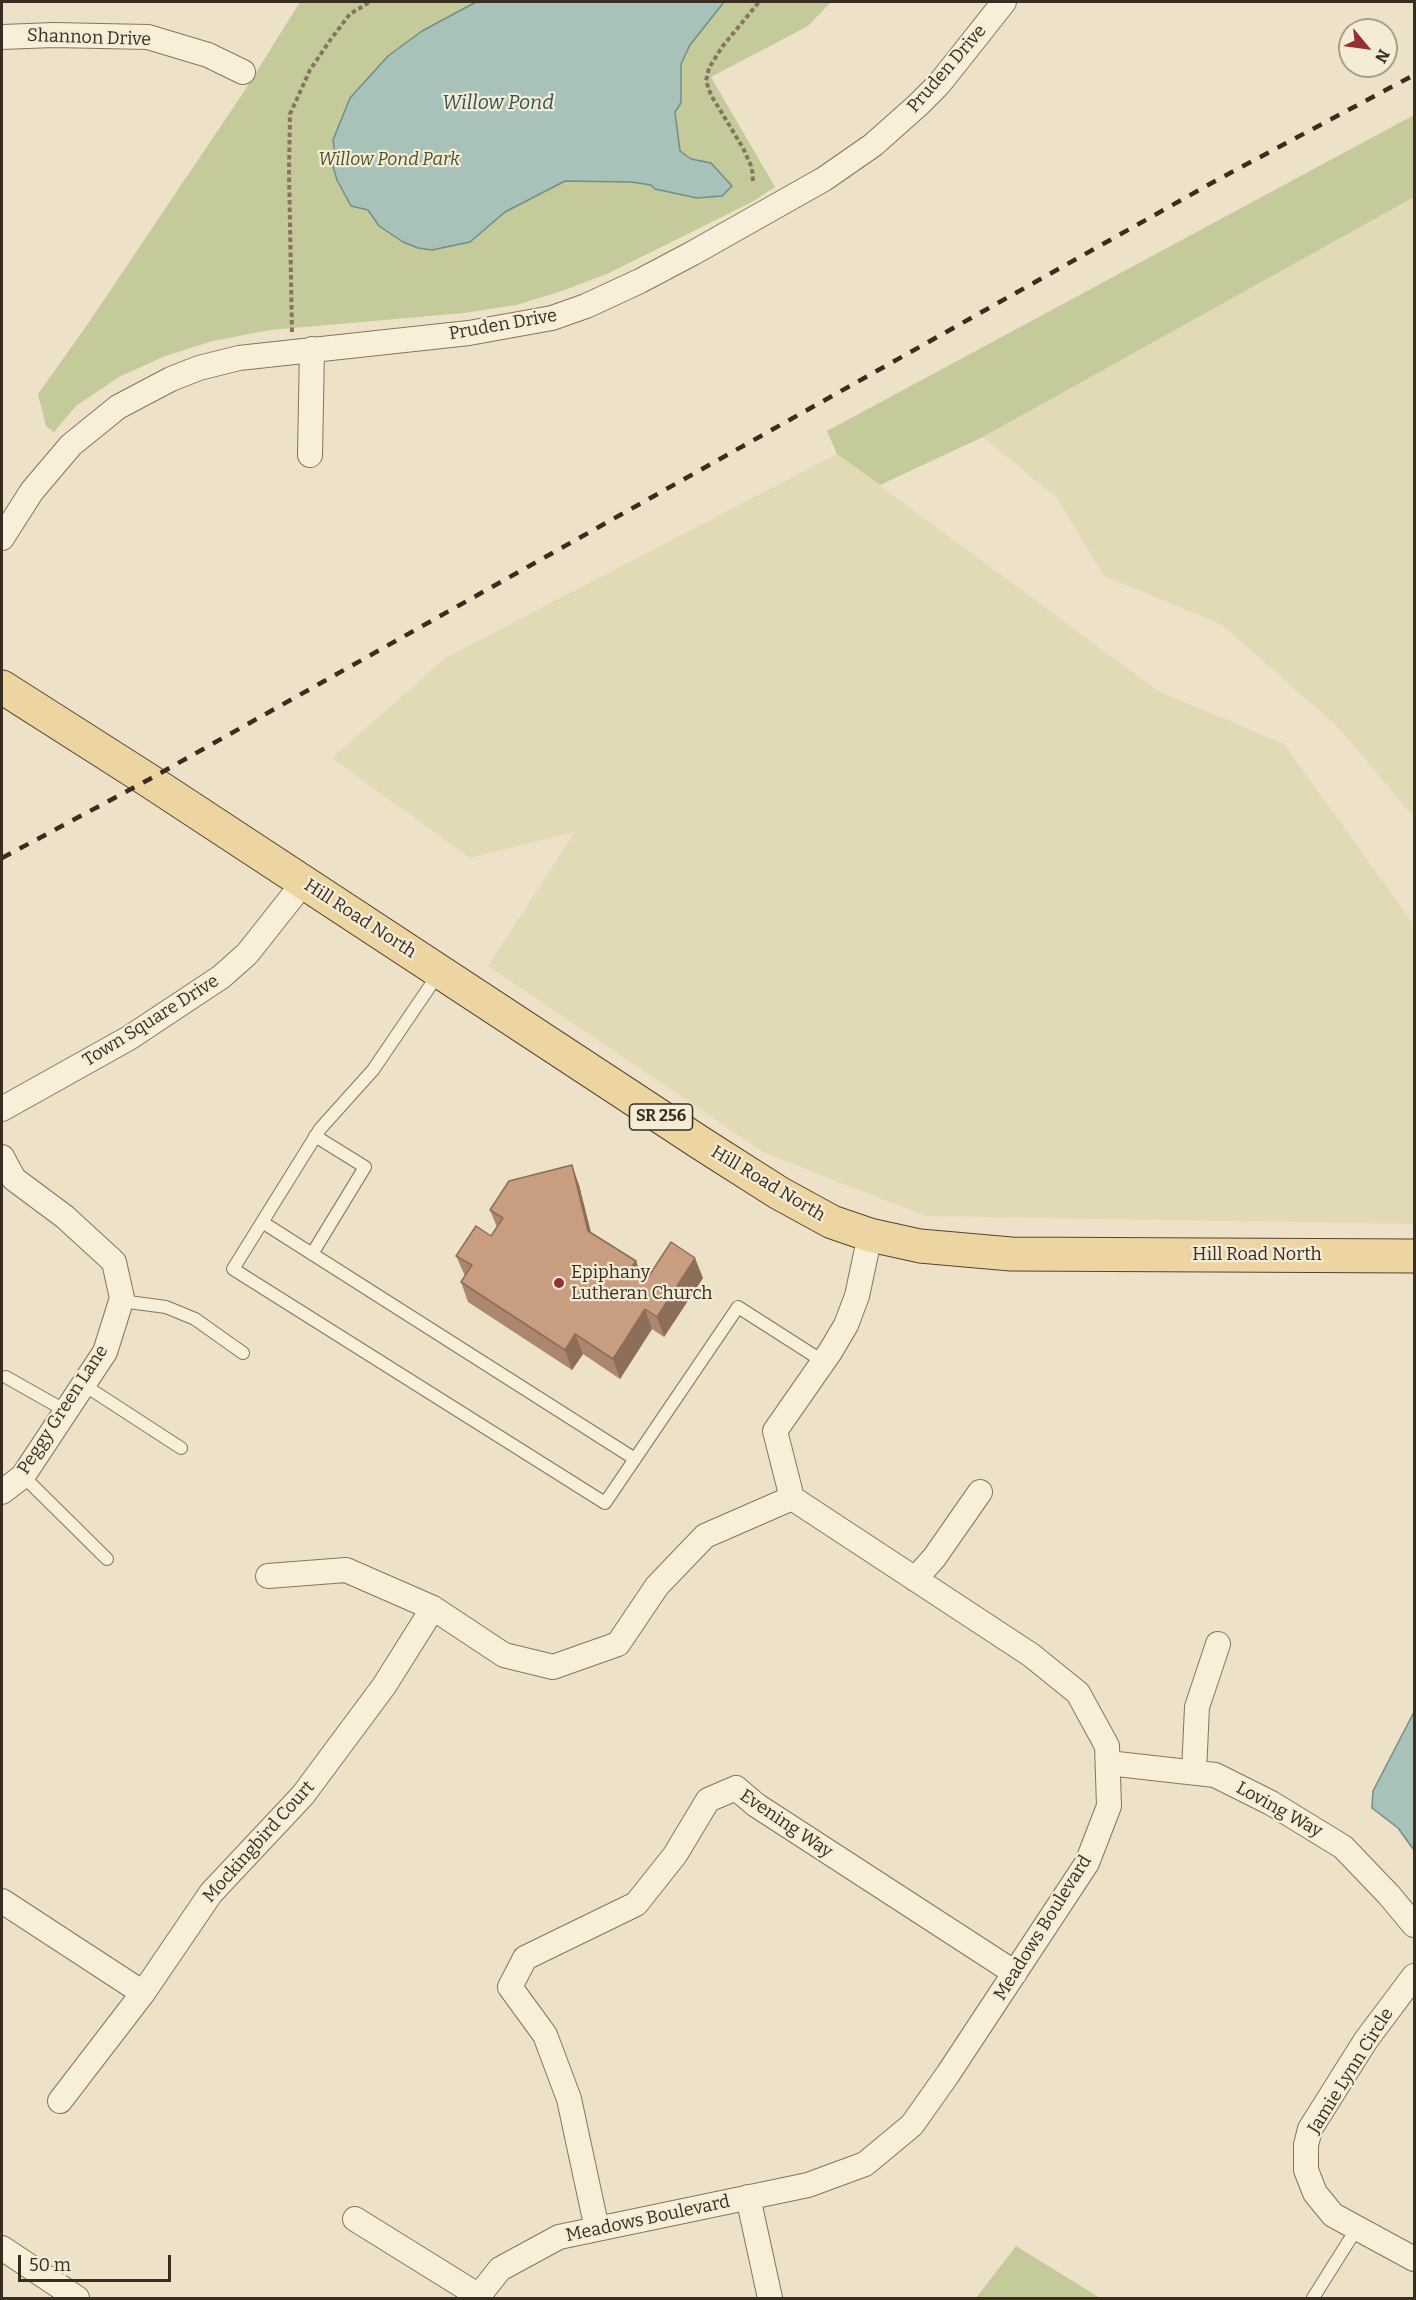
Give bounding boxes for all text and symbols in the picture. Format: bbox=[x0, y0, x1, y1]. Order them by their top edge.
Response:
north arrow bbox=[1338, 18, 1398, 78]
street label: Pruden Drive bbox=[903, 21, 991, 117]
street label: Shannon Drive bbox=[26, 25, 152, 51]
text: N bbox=[1371, 46, 1394, 66]
water label: Willow Pond bbox=[442, 91, 554, 115]
park label: Willow Pond Park bbox=[318, 149, 460, 171]
street label: Pruden Drive bbox=[447, 305, 559, 345]
street label: Hill Road North bbox=[300, 875, 420, 963]
street label: Town Square Drive bbox=[79, 970, 223, 1072]
road number: SR 256 bbox=[630, 1104, 692, 1130]
street label: Hill Road North bbox=[707, 1141, 829, 1227]
street label: Hill Road North bbox=[1192, 1244, 1322, 1266]
place label: Epiphany Lutheran Church bbox=[571, 1262, 712, 1304]
marker: Epiphany Lutheran Church bbox=[552, 1276, 566, 1290]
street label: Peggy Green Lane bbox=[13, 1341, 113, 1479]
street label: Mockingbird Court bbox=[199, 1777, 319, 1907]
street label: Loving Way bbox=[1232, 1777, 1326, 1843]
street label: Evening Way bbox=[736, 1785, 836, 1863]
street label: Meadows Boulevard bbox=[990, 1851, 1096, 2005]
street label: Jamie Lynn Circle bbox=[1304, 2004, 1398, 2138]
street label: Meadows Boulevard bbox=[564, 2191, 732, 2247]
scale bar bbox=[21, 2243, 174, 2281]
text: 50 m bbox=[29, 2254, 71, 2276]

